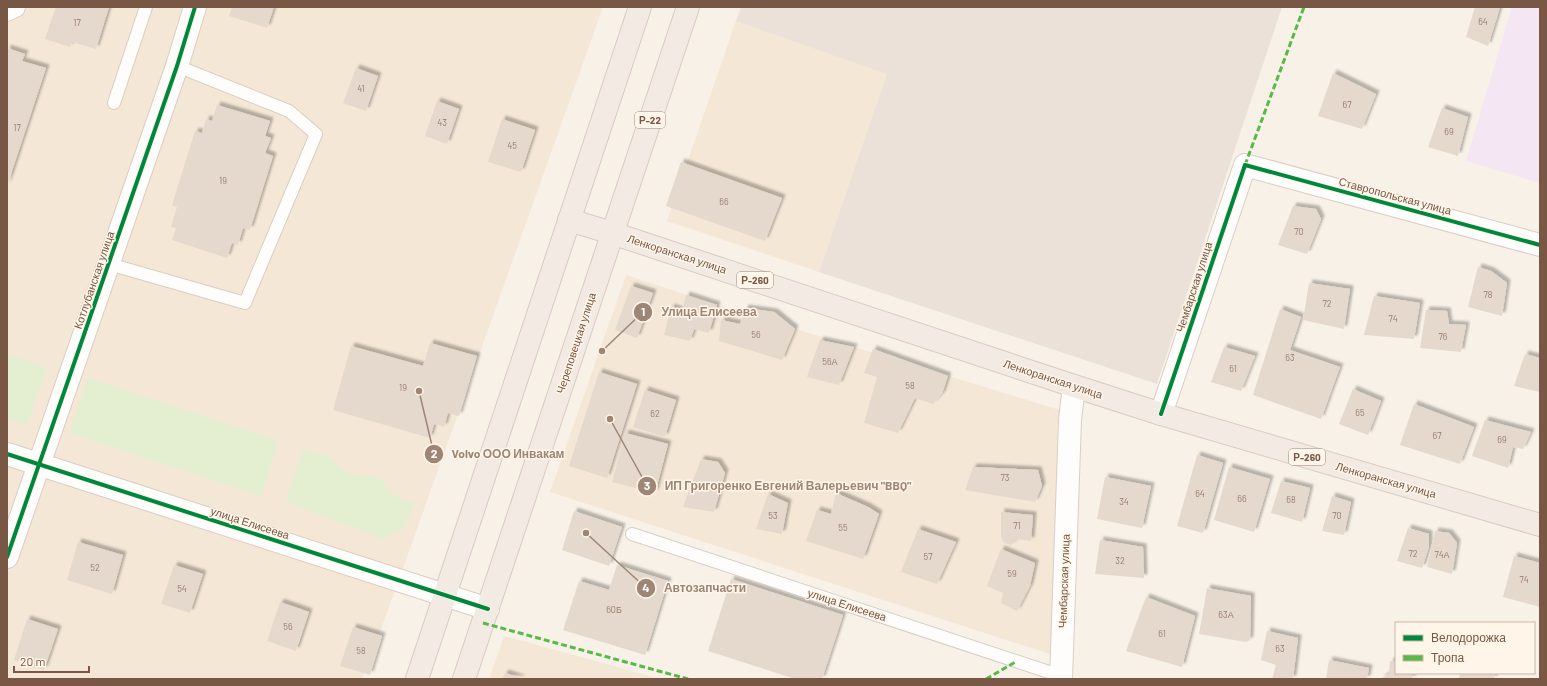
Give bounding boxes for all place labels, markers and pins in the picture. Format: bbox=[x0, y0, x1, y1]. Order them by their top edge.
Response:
callout: Улица Елисеева bbox=[633, 300, 764, 324]
callout: Volvo ООО Инвакам bbox=[424, 442, 572, 466]
callout: ИП Григоренко Евгений Валерьевич "BBQ" bbox=[637, 474, 920, 498]
callout: Автозапчасти bbox=[636, 576, 754, 600]

